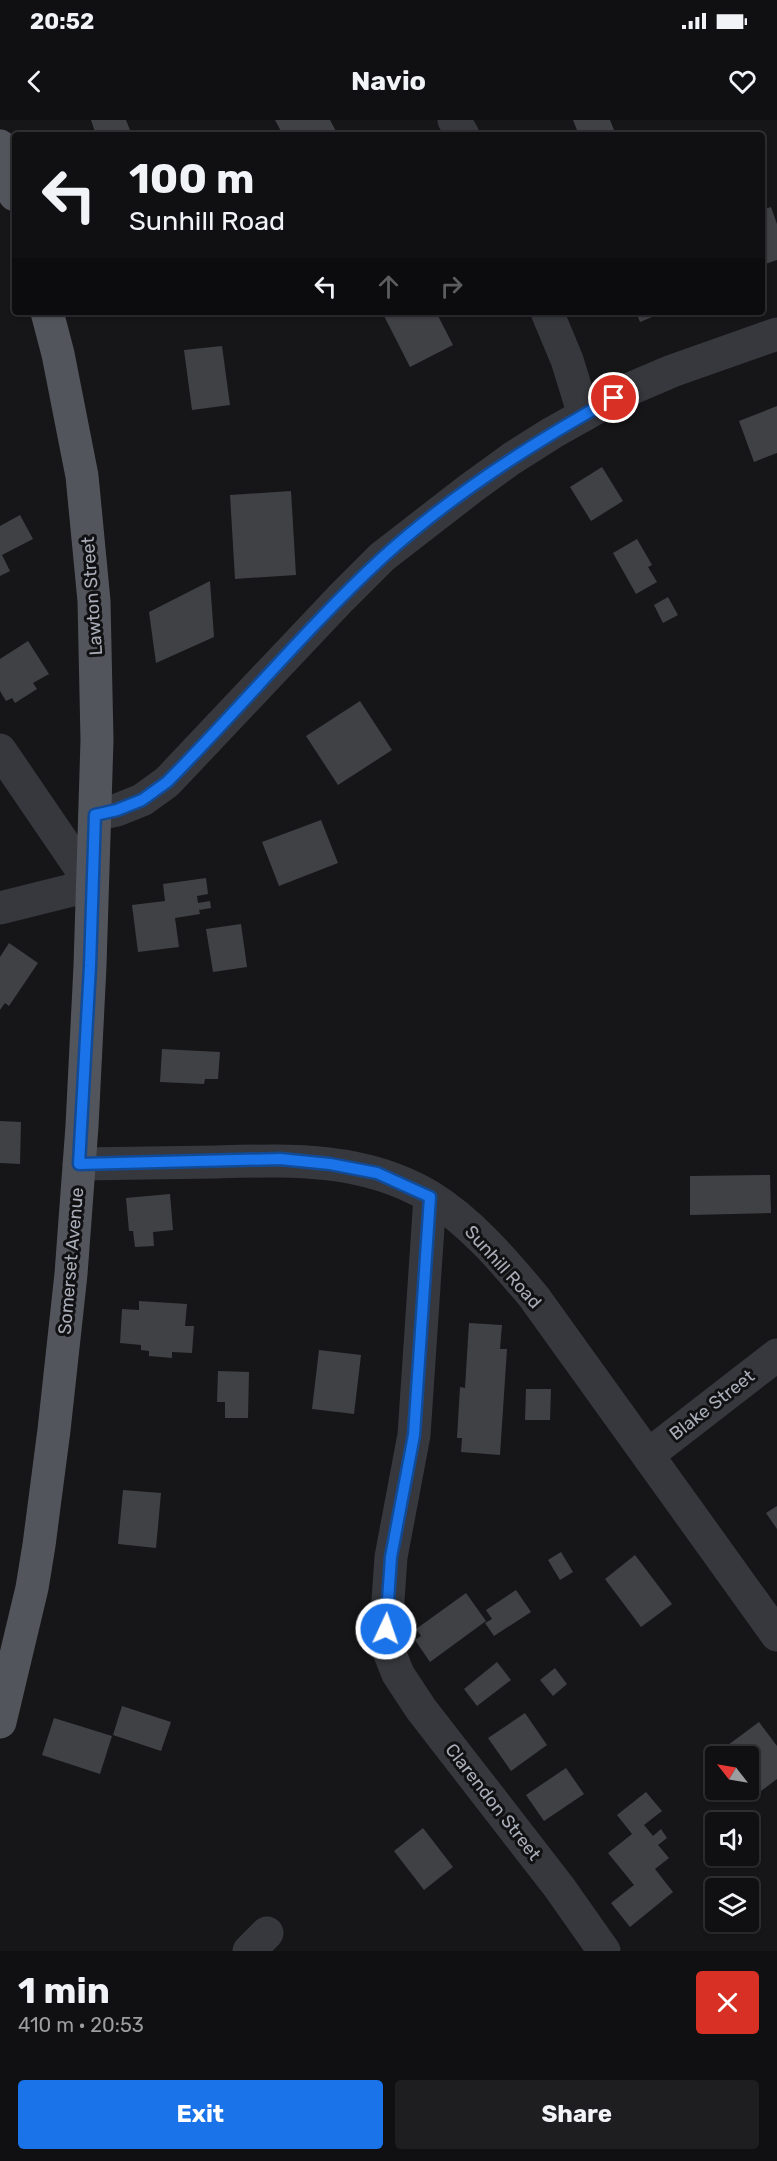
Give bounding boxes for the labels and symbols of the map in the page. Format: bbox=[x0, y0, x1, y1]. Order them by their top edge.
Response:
pin bbox=[588, 372, 639, 423]
street label: Lawton Street bbox=[77, 536, 107, 656]
street label: Somerset Avenue bbox=[54, 1186, 88, 1336]
street label: Sunhill Road bbox=[460, 1221, 546, 1313]
street label: Blake Street bbox=[665, 1365, 759, 1445]
position arrow bbox=[354, 1597, 418, 1661]
street label: Clarendon Street bbox=[441, 1739, 545, 1865]
north arrow bbox=[705, 1746, 759, 1800]

